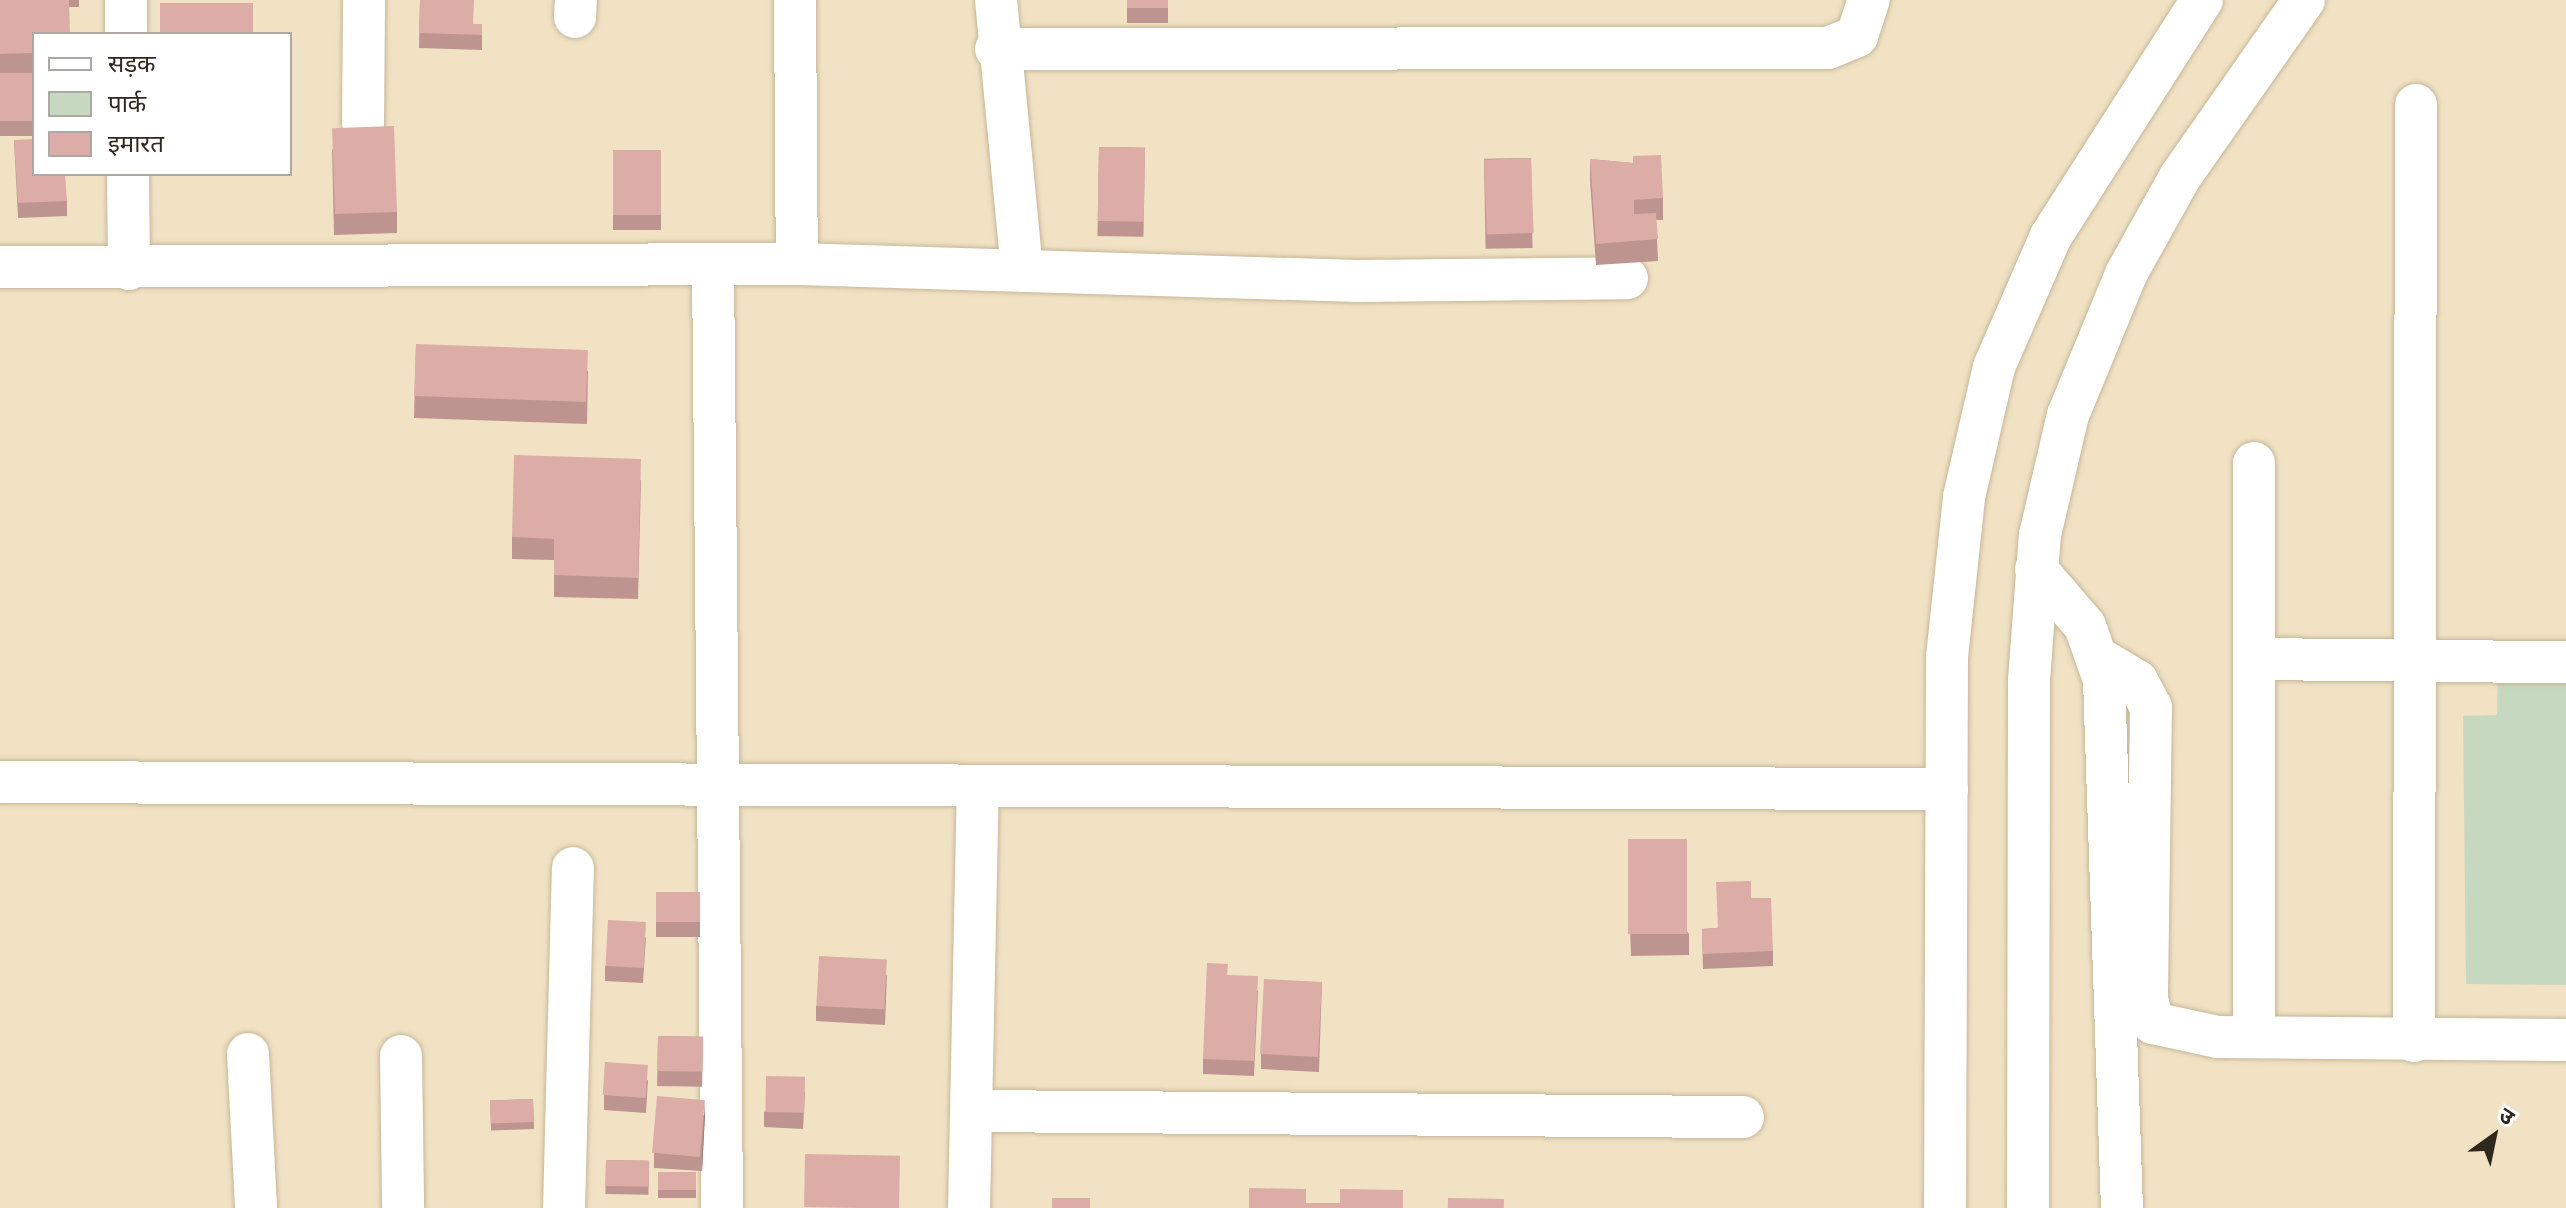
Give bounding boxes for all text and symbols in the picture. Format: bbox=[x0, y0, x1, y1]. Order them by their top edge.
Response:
legend bbox=[32, 32, 292, 176]
text: सड़क bbox=[108, 47, 156, 79]
text: पार्क bbox=[108, 87, 146, 119]
text: इमारत bbox=[108, 127, 164, 159]
north arrow bbox=[2454, 1096, 2534, 1176]
text: उ bbox=[2494, 1100, 2521, 1131]

